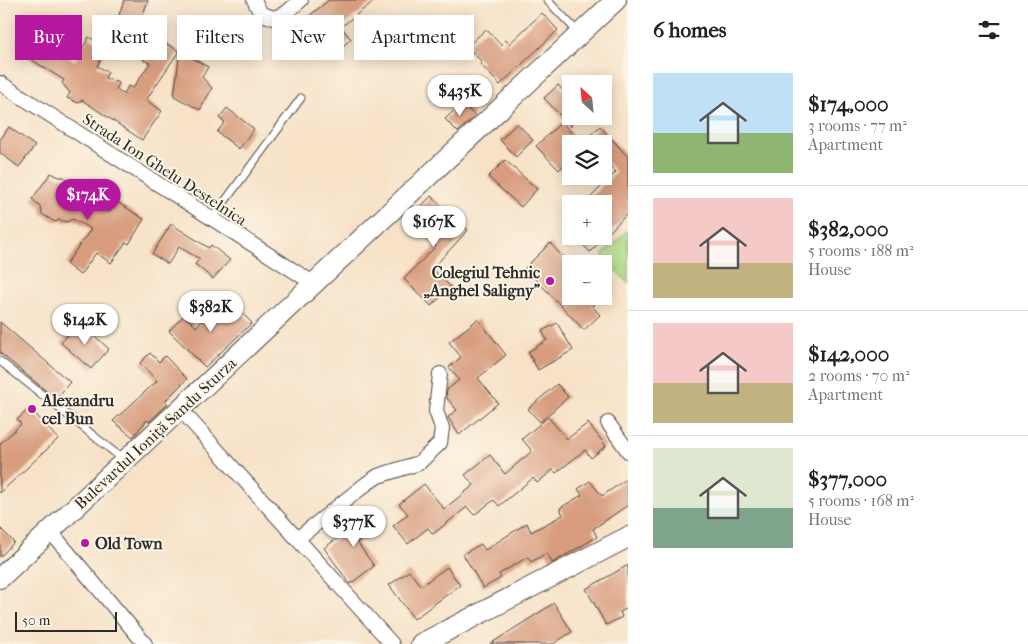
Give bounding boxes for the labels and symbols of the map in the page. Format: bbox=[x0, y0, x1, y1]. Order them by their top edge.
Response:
pin: $435K bbox=[425, 74, 495, 117]
north arrow bbox=[562, 75, 612, 125]
street label: Strada Ion Ghelu Destelnica bbox=[79, 109, 251, 230]
pin: $174K bbox=[53, 178, 123, 221]
pin: $167K bbox=[399, 206, 469, 248]
place label: Colegiul Tehnic „Anghel Saligny” bbox=[423, 263, 541, 301]
marker: Colegiul Tehnic „Anghel Saligny” bbox=[544, 275, 556, 287]
pin: $382K bbox=[176, 290, 246, 333]
pin: $142K bbox=[50, 304, 120, 346]
street label: Bulevardul Ioniță Sandu Sturza bbox=[71, 353, 241, 514]
place label: Alexandru cel Bun bbox=[41, 391, 115, 428]
marker: Alexandru cel Bun bbox=[26, 403, 38, 415]
pin: $377K bbox=[319, 506, 389, 548]
place label: Old Town bbox=[95, 534, 163, 553]
marker: Old Town bbox=[79, 537, 91, 549]
scale bar bbox=[15, 609, 118, 632]

